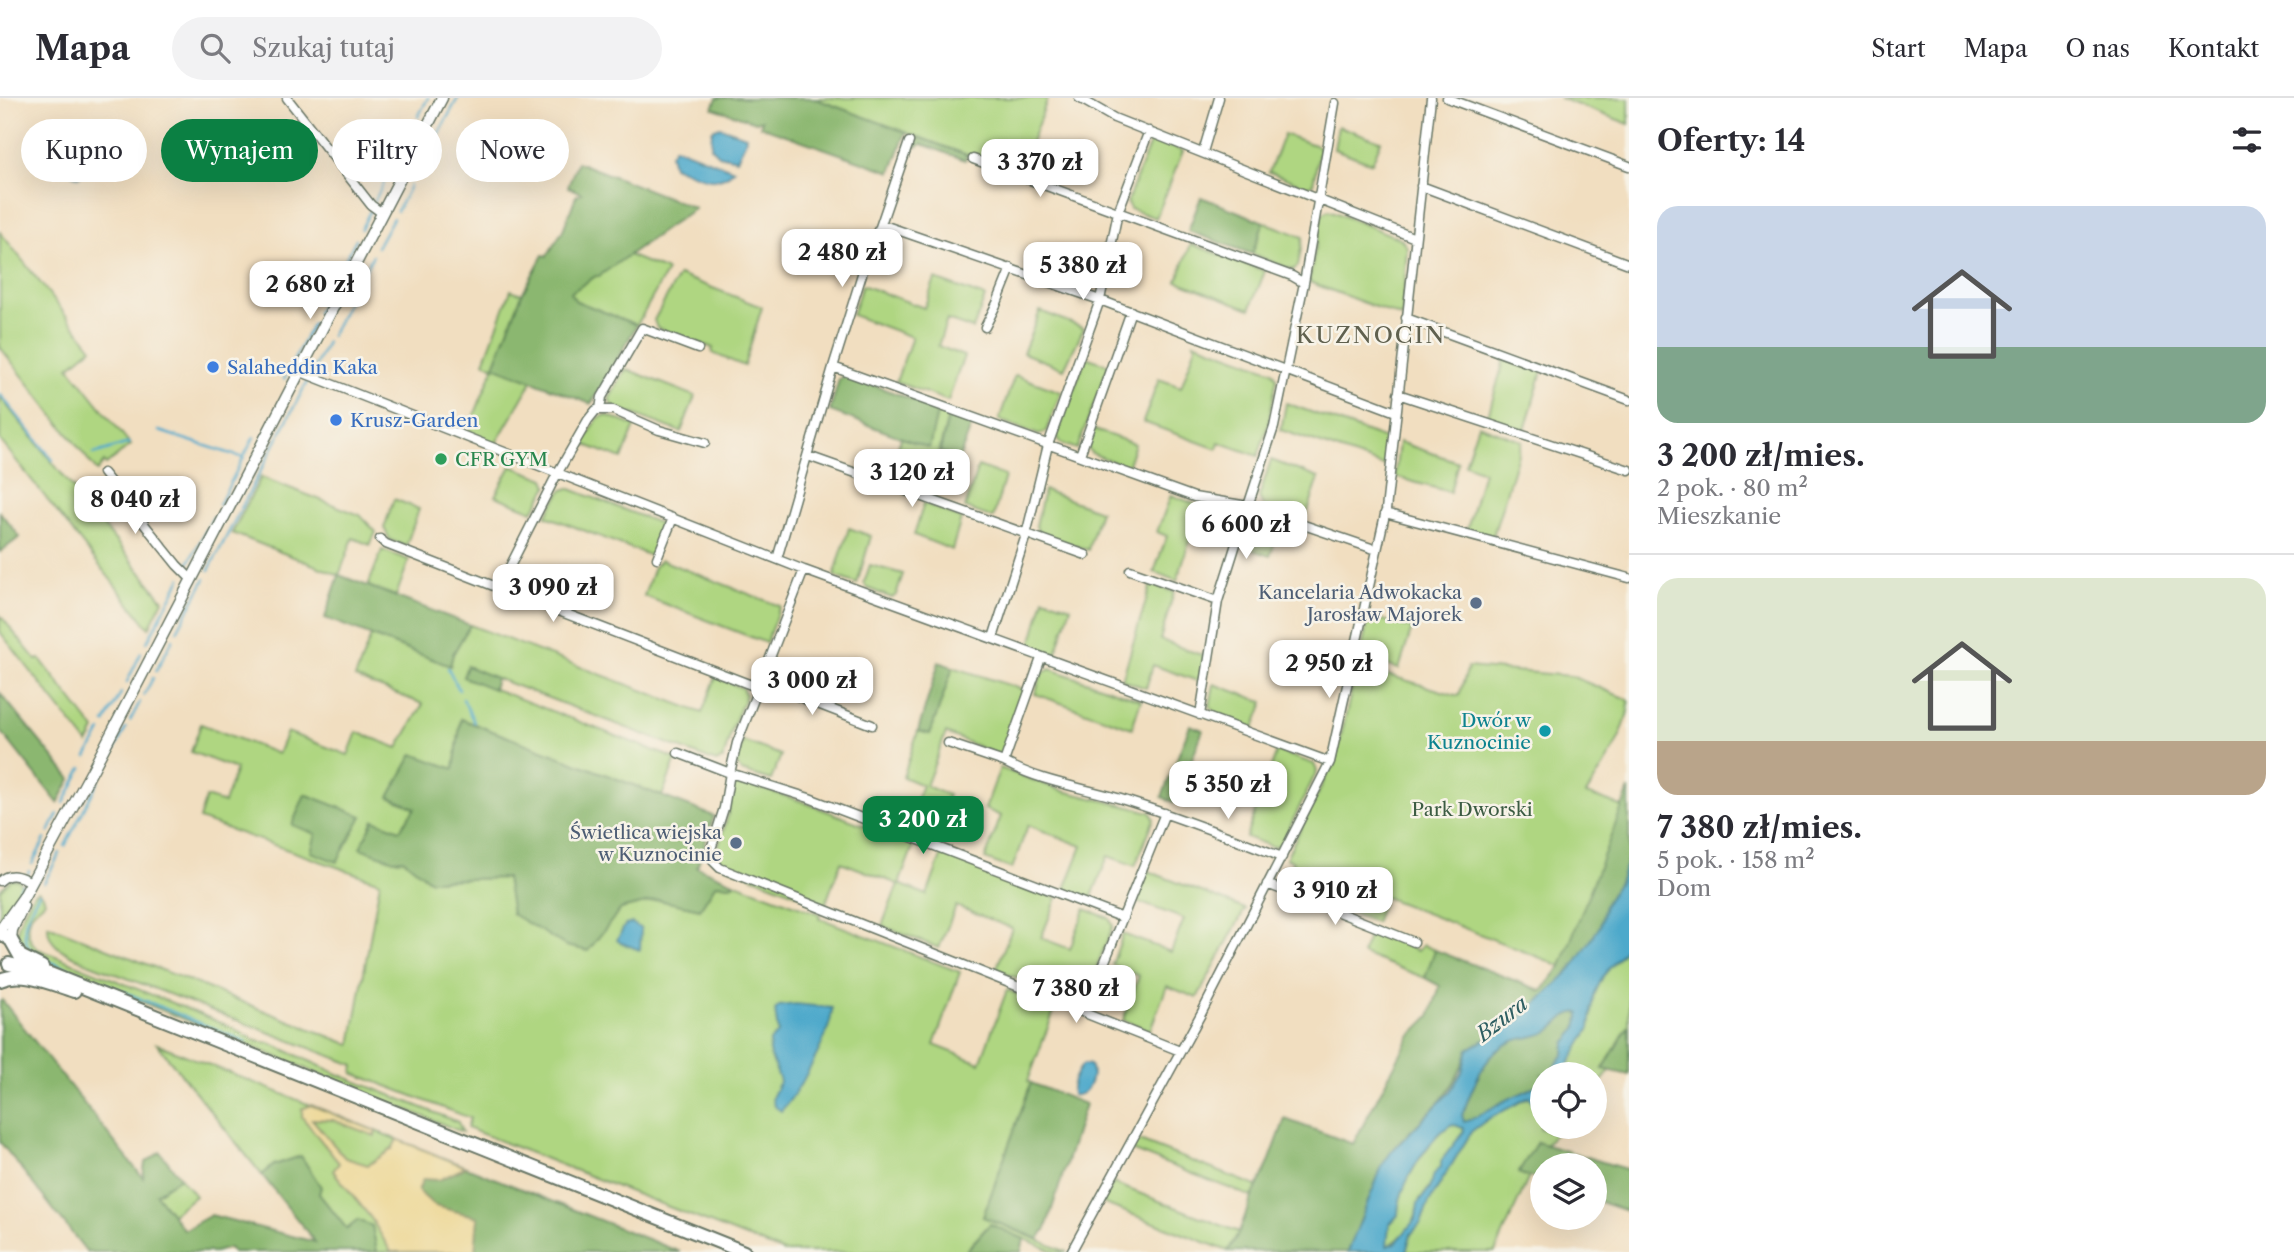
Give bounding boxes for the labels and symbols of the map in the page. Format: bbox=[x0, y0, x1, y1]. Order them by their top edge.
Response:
pin: 3 370 zł bbox=[968, 140, 1112, 199]
pin: 2 480 zł bbox=[770, 230, 914, 289]
pin: 5 380 zł bbox=[1011, 242, 1155, 302]
pin: 2 680 zł bbox=[238, 262, 382, 321]
district label: KUZNOCIN bbox=[1296, 321, 1446, 349]
place label: Salaheddin Kaka bbox=[227, 356, 378, 379]
marker: Salaheddin Kaka bbox=[205, 359, 221, 375]
place label: Krusz-Garden bbox=[350, 409, 479, 432]
marker: Krusz-Garden bbox=[328, 412, 344, 428]
place label: CFR GYM bbox=[455, 448, 548, 471]
pin: 3 120 zł bbox=[840, 450, 984, 509]
marker: CFR GYM bbox=[433, 451, 449, 467]
pin: 8 040 zł bbox=[63, 476, 207, 536]
pin: 6 600 zł bbox=[1174, 502, 1318, 561]
pin: 3 090 zł bbox=[481, 564, 625, 624]
place label: Kancelaria Adwokacka Jarosław Majorek bbox=[1258, 581, 1463, 626]
marker: Kancelaria Adwokacka Jarosław Majorek bbox=[1468, 595, 1484, 611]
pin: 2 950 zł bbox=[1257, 640, 1401, 700]
pin: 3 000 zł bbox=[740, 658, 884, 717]
place label: Dwór w Kuznocinie bbox=[1427, 709, 1531, 754]
marker: Dwór w Kuznocinie bbox=[1537, 723, 1553, 739]
pin: 5 350 zł bbox=[1156, 762, 1300, 821]
pin: 3 200 zł bbox=[851, 796, 995, 856]
park label: Park Dworski bbox=[1411, 798, 1533, 821]
place label: Świetlica wiejska w Kuznocinie bbox=[570, 821, 722, 866]
marker: Świetlica wiejska w Kuznocinie bbox=[728, 835, 744, 851]
pin: 3 910 zł bbox=[1263, 868, 1407, 927]
pin: 7 380 zł bbox=[1004, 965, 1148, 1025]
water label: Bzura bbox=[1469, 991, 1533, 1048]

